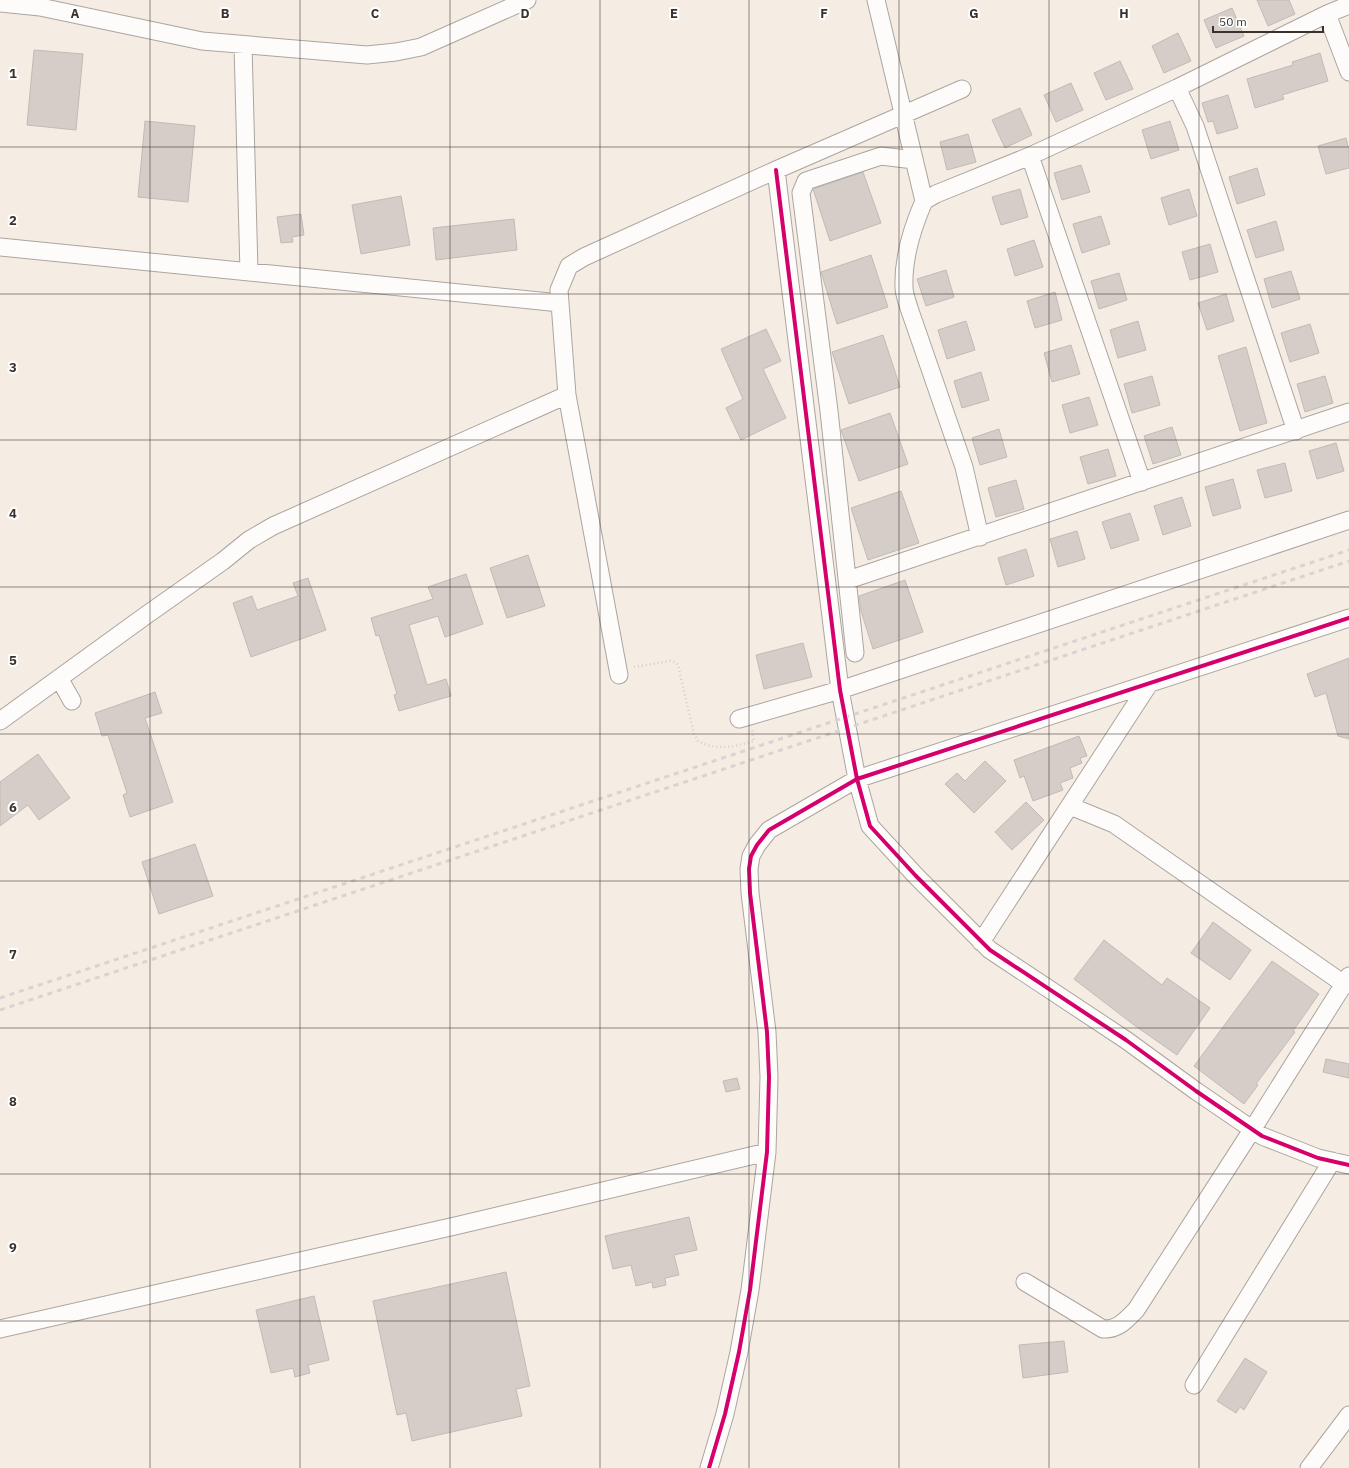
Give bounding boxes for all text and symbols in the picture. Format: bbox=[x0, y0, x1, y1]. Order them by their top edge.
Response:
text: A bbox=[71, 5, 80, 22]
text: B bbox=[221, 5, 230, 22]
text: C bbox=[371, 5, 380, 22]
text: D bbox=[520, 5, 530, 22]
text: E bbox=[670, 5, 678, 22]
text: F bbox=[820, 5, 828, 22]
text: G bbox=[969, 5, 979, 22]
text: H bbox=[1119, 5, 1129, 22]
scale bar bbox=[1213, 8, 1323, 34]
text: 50 m bbox=[1219, 14, 1247, 29]
text: 1 bbox=[9, 65, 17, 82]
text: 2 bbox=[9, 212, 17, 229]
text: 3 bbox=[9, 359, 17, 376]
text: 4 bbox=[9, 505, 17, 522]
text: 5 bbox=[9, 652, 17, 669]
text: 6 bbox=[9, 799, 17, 816]
text: 7 bbox=[9, 946, 17, 963]
text: 8 bbox=[9, 1093, 17, 1110]
text: 9 bbox=[9, 1239, 17, 1256]

